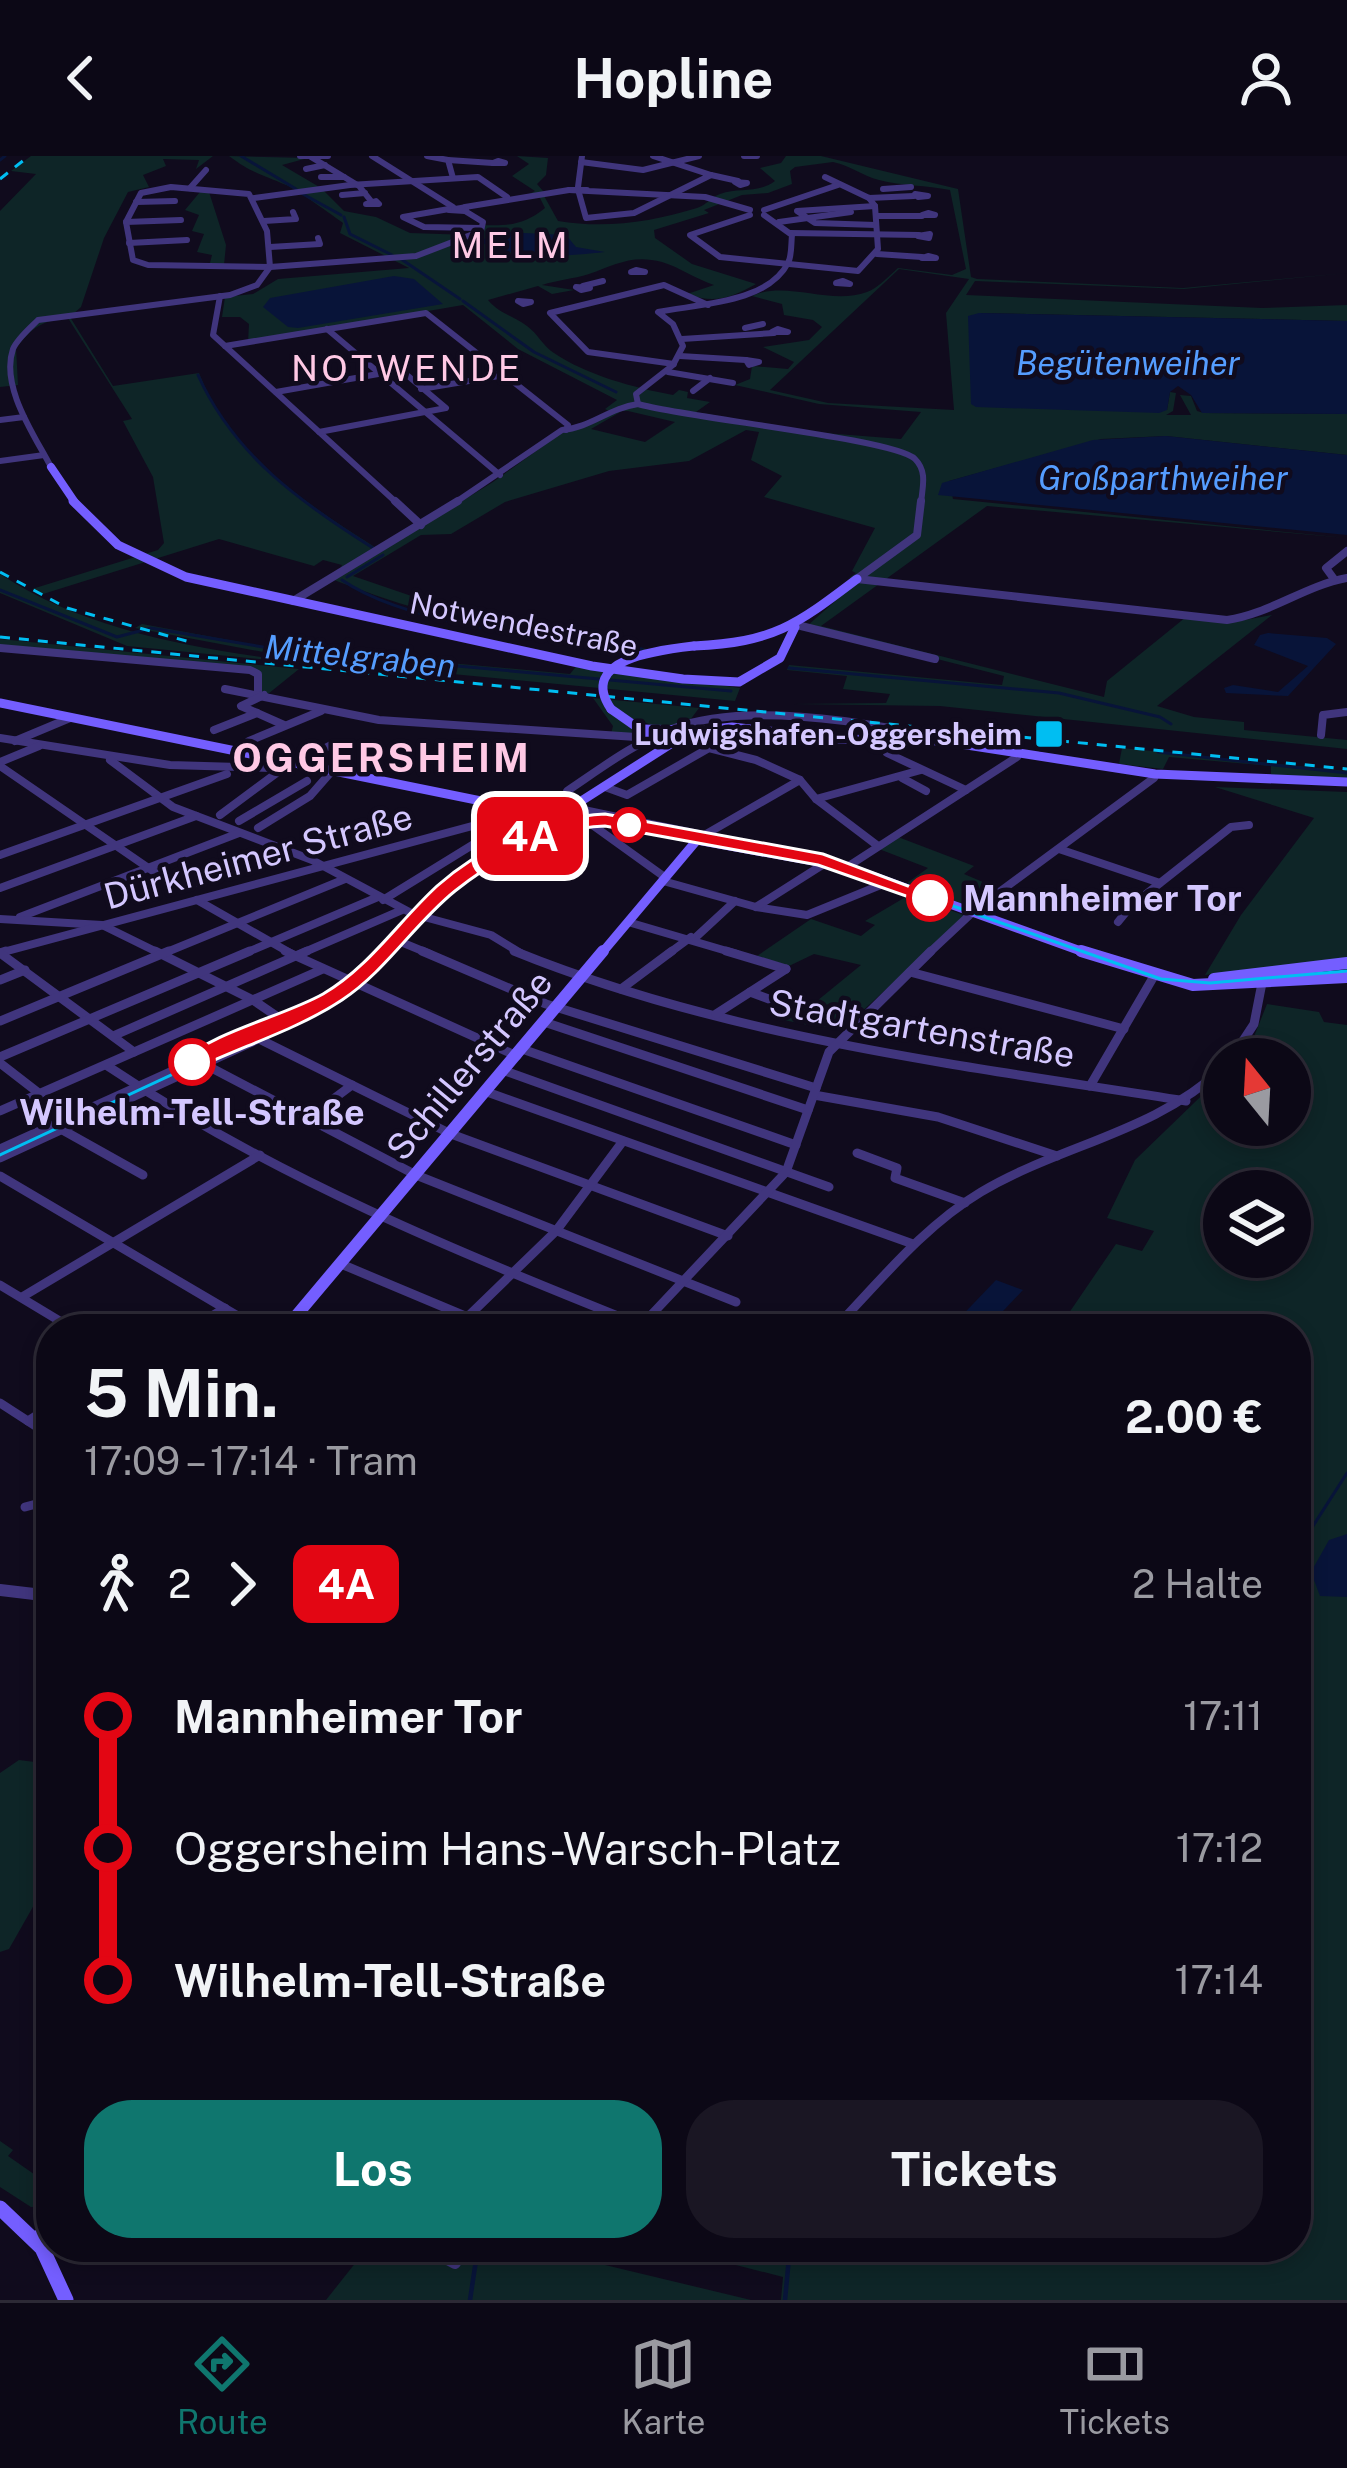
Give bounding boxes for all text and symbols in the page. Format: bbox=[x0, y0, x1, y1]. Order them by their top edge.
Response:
icon: back bbox=[48, 45, 114, 111]
icon: person bbox=[1233, 45, 1299, 111]
text: Hopline bbox=[574, 47, 773, 110]
district label: MELM bbox=[451, 224, 571, 266]
water label: Begütenweiher bbox=[1016, 344, 1241, 382]
district label: NOTWENDE bbox=[291, 347, 523, 389]
water label: Großparthweiher bbox=[1038, 459, 1289, 497]
street label: Notwendestraße bbox=[407, 584, 641, 664]
water label: Mittelgraben bbox=[263, 627, 457, 685]
place label: Ludwigshafen-Oggersheim bbox=[634, 716, 1022, 752]
marker: Ludwigshafen-Oggersheim bbox=[1033, 718, 1065, 750]
district label: OGGERSHEIM bbox=[232, 735, 532, 781]
street label: Dürkheimer Straße bbox=[99, 795, 417, 917]
line badge: 4A bbox=[476, 797, 584, 875]
unlabelled marker bbox=[613, 809, 645, 841]
text: 4A bbox=[501, 811, 559, 860]
marker: Mannheimer Tor bbox=[908, 876, 952, 920]
place label: Mannheimer Tor bbox=[963, 877, 1242, 919]
street label: Schillerstraße bbox=[377, 962, 561, 1168]
street label: Stadtgartenstraße bbox=[766, 980, 1078, 1076]
north arrow bbox=[1203, 1038, 1311, 1146]
map controls bbox=[1203, 1038, 1311, 1278]
marker: Wilhelm-Tell-Straße bbox=[170, 1040, 214, 1084]
place label: Wilhelm-Tell-Straße bbox=[19, 1091, 365, 1133]
button: layers bbox=[1203, 1170, 1311, 1278]
text: 5 Min. bbox=[84, 1354, 279, 1432]
text: 2.00 € bbox=[1125, 1390, 1263, 1443]
text: 17:09 – 17:14 · Tram bbox=[84, 1438, 418, 1484]
icon: walk bbox=[84, 1551, 150, 1617]
icon: forward bbox=[209, 1551, 275, 1617]
text: 4A bbox=[317, 1559, 375, 1608]
text: 2 bbox=[168, 1561, 191, 1607]
text: 2 Halte bbox=[1132, 1561, 1263, 1607]
text: Mannheimer Tor bbox=[174, 1690, 523, 1743]
text: 17:11 bbox=[1183, 1693, 1263, 1739]
text: Oggersheim Hans-Warsch-Platz bbox=[174, 1822, 841, 1875]
text: 17:12 bbox=[1176, 1825, 1263, 1871]
text: Wilhelm-Tell-Straße bbox=[174, 1954, 606, 2007]
text: 17:14 bbox=[1175, 1957, 1263, 2003]
button: Los bbox=[84, 2100, 662, 2238]
button: Tickets bbox=[686, 2100, 1263, 2238]
tab: Route bbox=[177, 2331, 268, 2441]
tab: Karte bbox=[621, 2331, 705, 2441]
tab: Tickets bbox=[1059, 2331, 1170, 2441]

